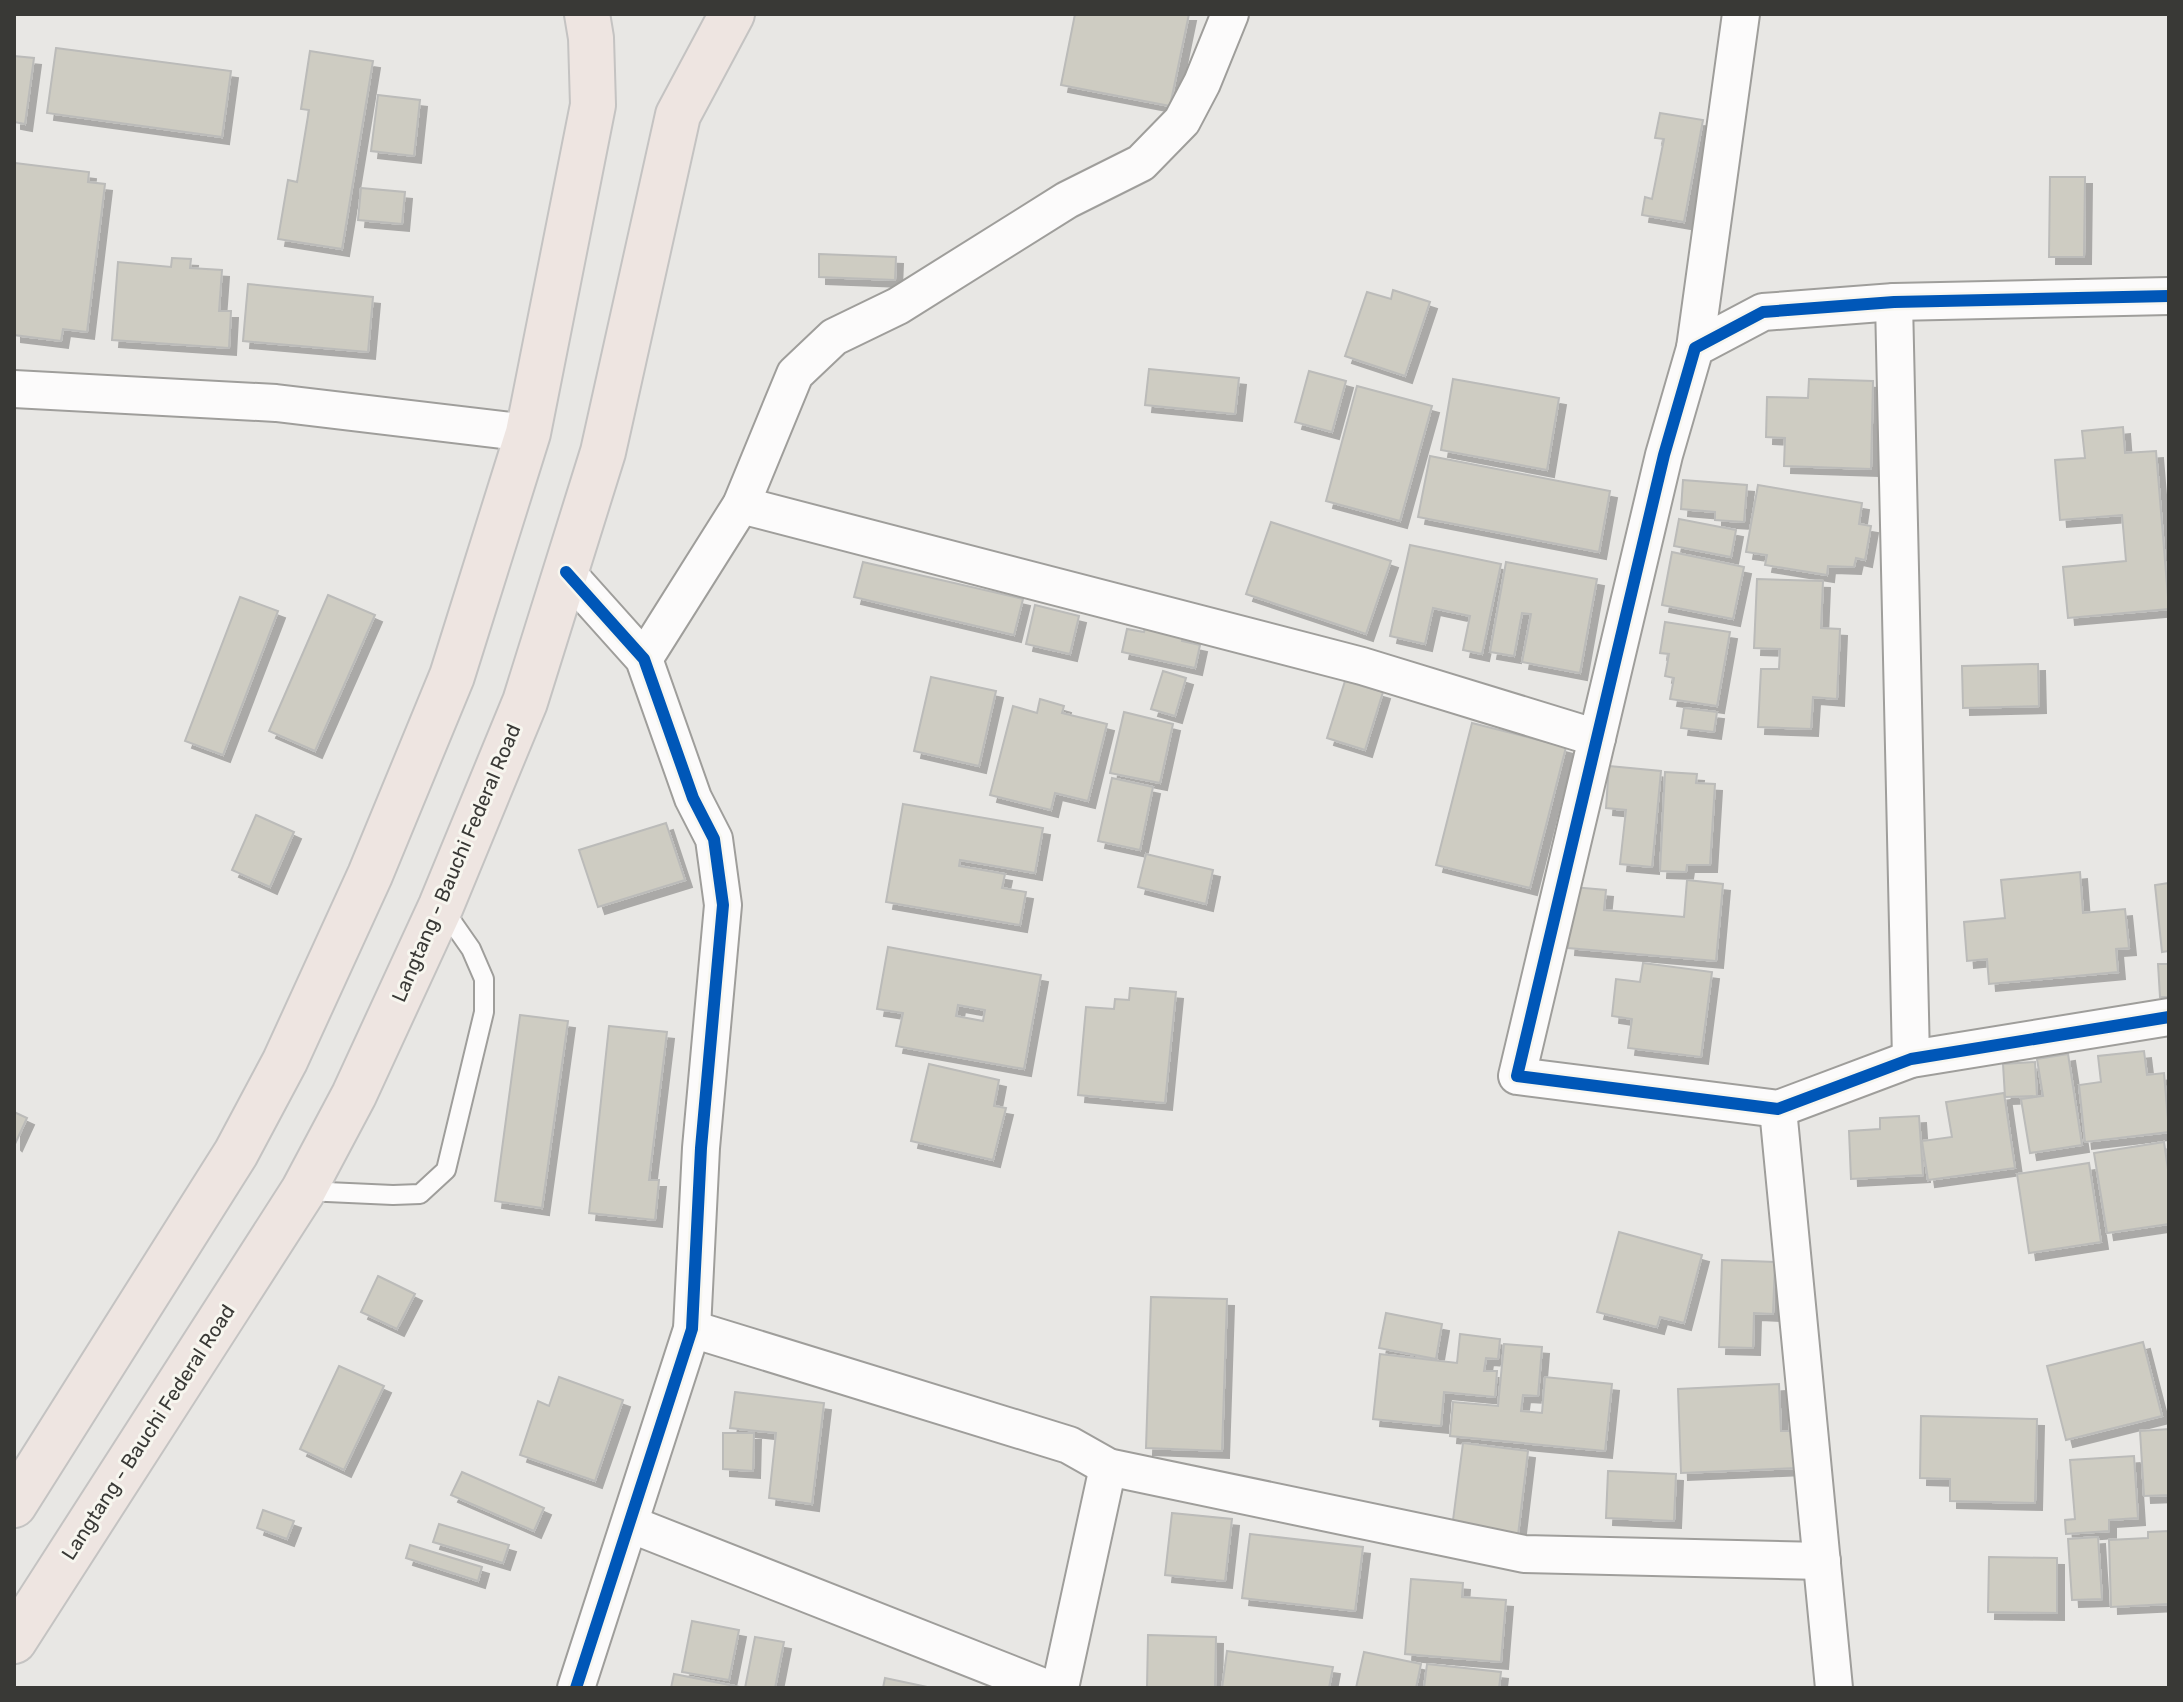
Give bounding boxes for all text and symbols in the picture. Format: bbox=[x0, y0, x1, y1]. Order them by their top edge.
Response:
street label: Langtang - Bauchi Federal Road bbox=[386, 720, 526, 1006]
street label: Langtang - Bauchi Federal Road bbox=[56, 1300, 240, 1564]

